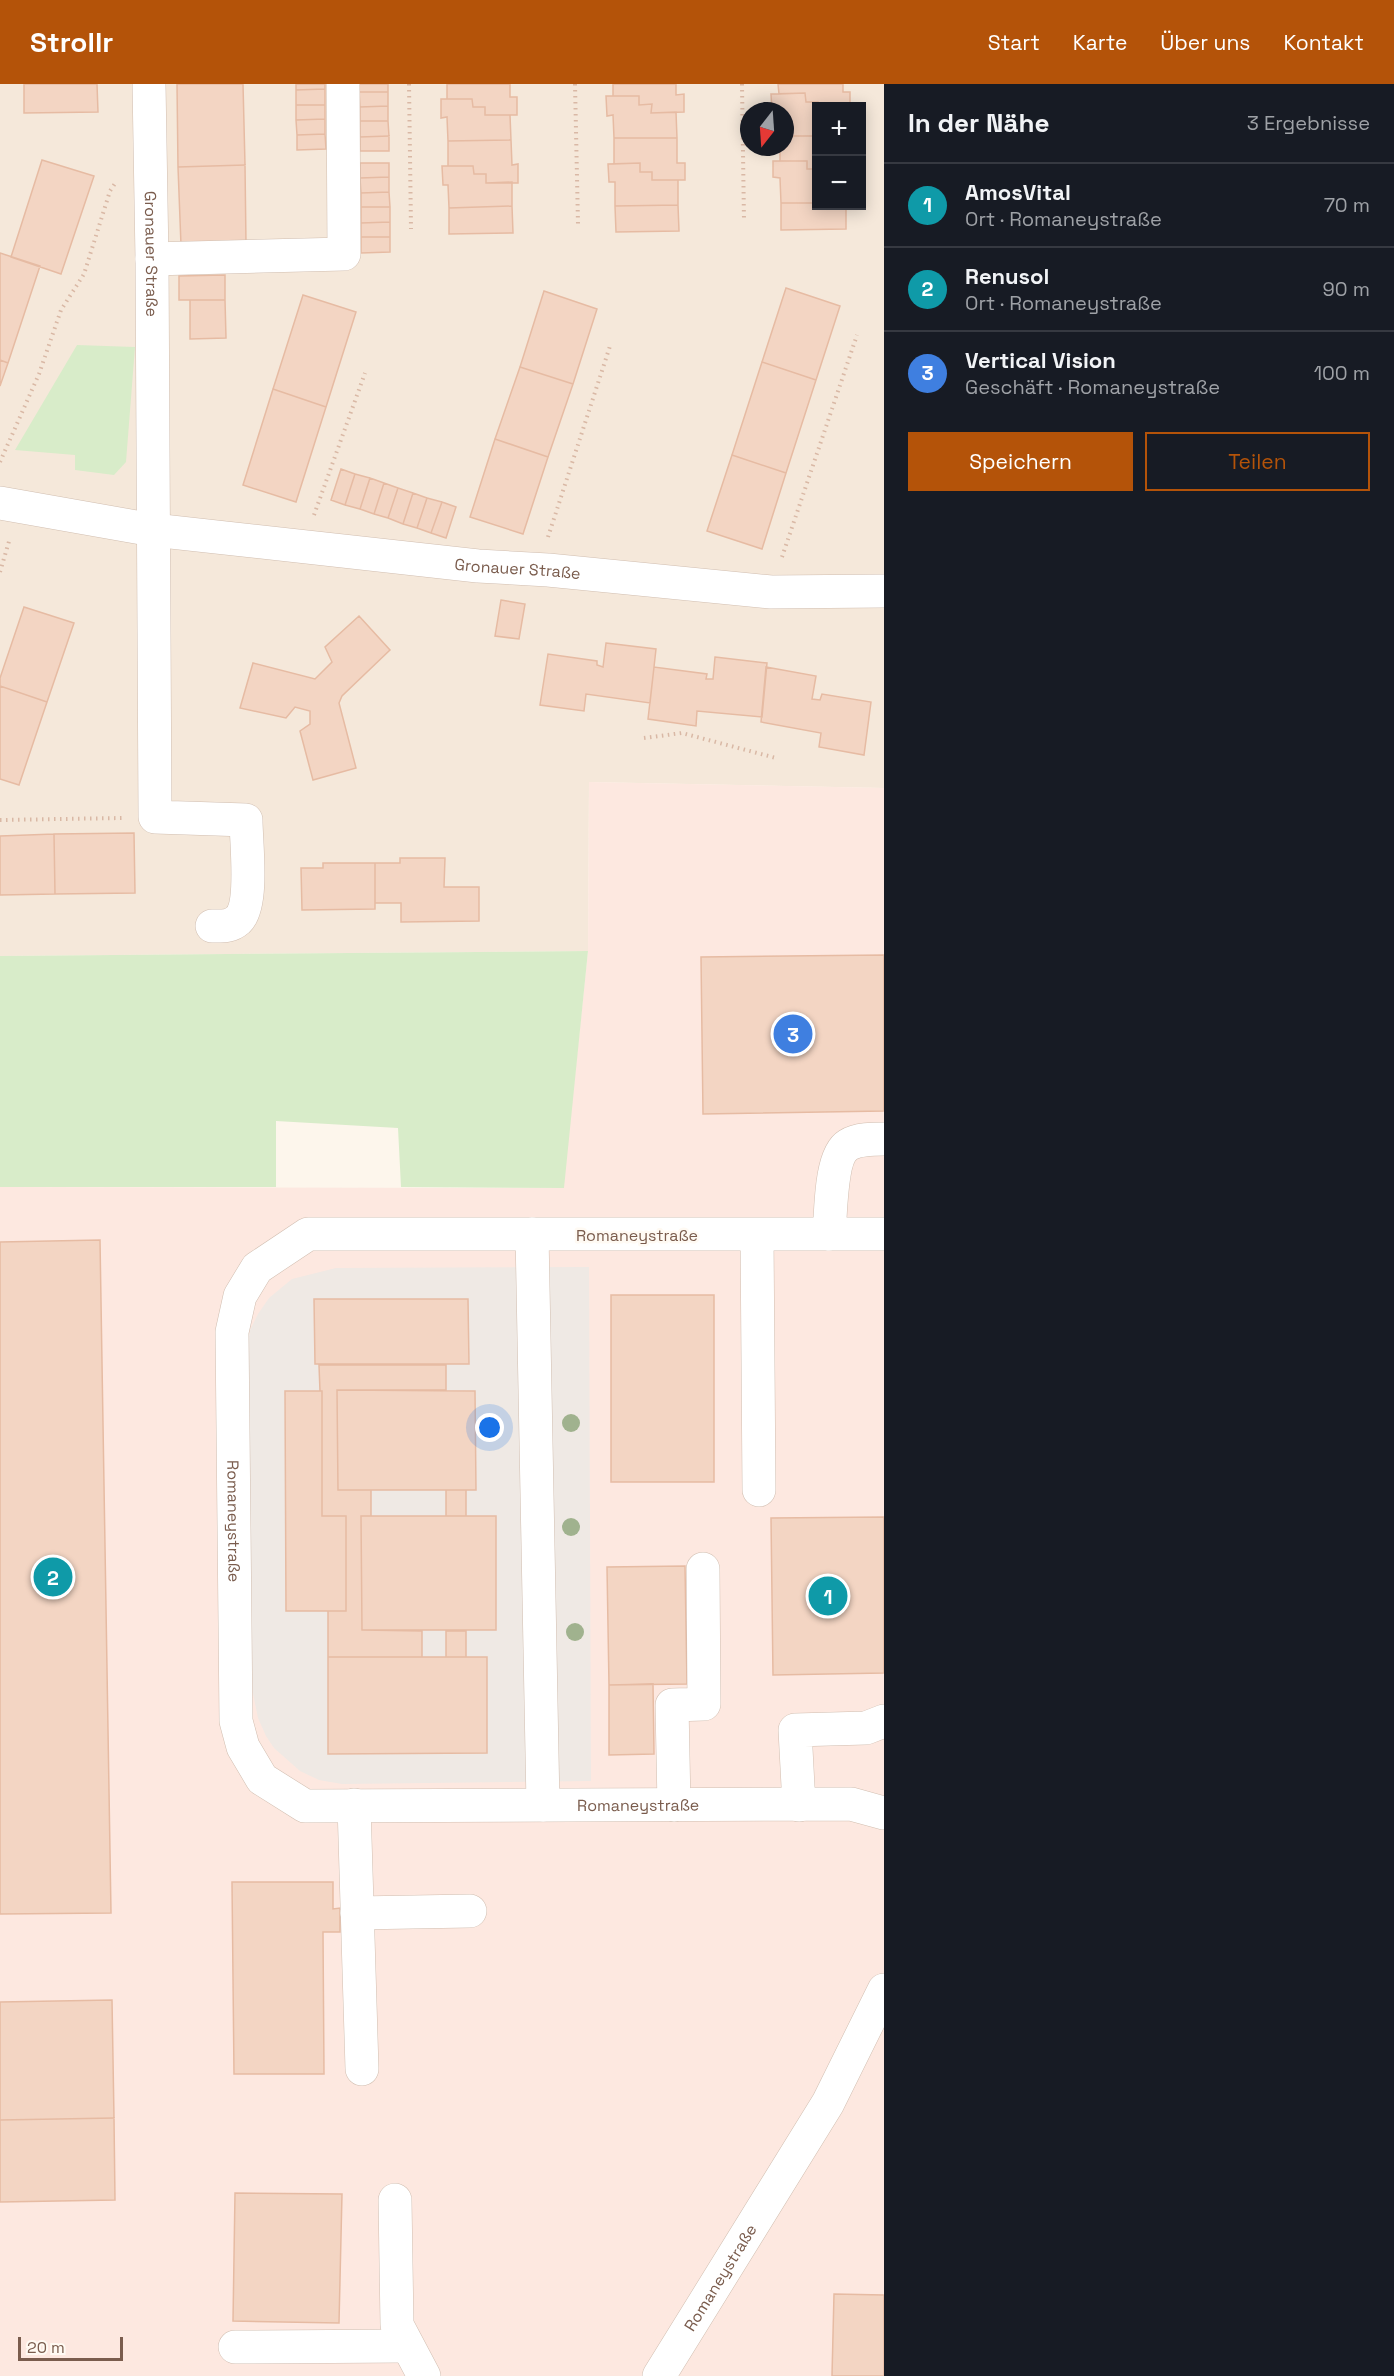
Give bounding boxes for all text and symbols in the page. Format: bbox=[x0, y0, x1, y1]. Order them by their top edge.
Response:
text: Strollr bbox=[30, 24, 113, 60]
text: Start bbox=[988, 29, 1040, 56]
text: Karte bbox=[1073, 29, 1127, 56]
text: Über uns bbox=[1160, 29, 1250, 56]
text: Kontakt bbox=[1283, 29, 1364, 56]
north arrow bbox=[740, 102, 794, 156]
map controls bbox=[812, 102, 866, 210]
button: + bbox=[812, 102, 866, 156]
text: In der Nähe bbox=[908, 106, 1049, 140]
text: 3 Ergebnisse bbox=[1247, 110, 1370, 136]
button: − bbox=[812, 156, 866, 210]
text: AmosVital bbox=[965, 178, 1071, 206]
street label: Gronauer Straße bbox=[140, 191, 163, 317]
text: 1 bbox=[923, 192, 932, 218]
text: 70 m bbox=[1324, 192, 1370, 218]
text: Ort · Romaneystraße bbox=[965, 206, 1162, 232]
text: Renusol bbox=[965, 262, 1049, 290]
text: 2 bbox=[922, 276, 933, 302]
text: 90 m bbox=[1323, 276, 1370, 302]
text: Ort · Romaneystraße bbox=[965, 290, 1162, 316]
text: Vertical Vision bbox=[965, 346, 1116, 374]
text: 3 bbox=[921, 360, 934, 386]
text: 100 m bbox=[1314, 360, 1370, 386]
text: Geschäft · Romaneystraße bbox=[965, 374, 1220, 400]
button: Speichern bbox=[908, 432, 1133, 491]
button: Teilen bbox=[1145, 432, 1370, 491]
street label: Gronauer Straße bbox=[454, 553, 581, 584]
pin: 3 bbox=[774, 1012, 812, 1056]
street label: Romaneystraße bbox=[576, 1225, 698, 1246]
your location bbox=[475, 1413, 504, 1442]
street label: Romaneystraße bbox=[223, 1460, 245, 1582]
pin: 2 bbox=[34, 1554, 72, 1600]
pin: 1 bbox=[808, 1574, 848, 1618]
street label: Romaneystraße bbox=[577, 1794, 699, 1816]
street label: Romaneystraße bbox=[679, 2220, 761, 2335]
scale bar bbox=[18, 2334, 123, 2362]
text: 20 m bbox=[27, 2337, 65, 2358]

